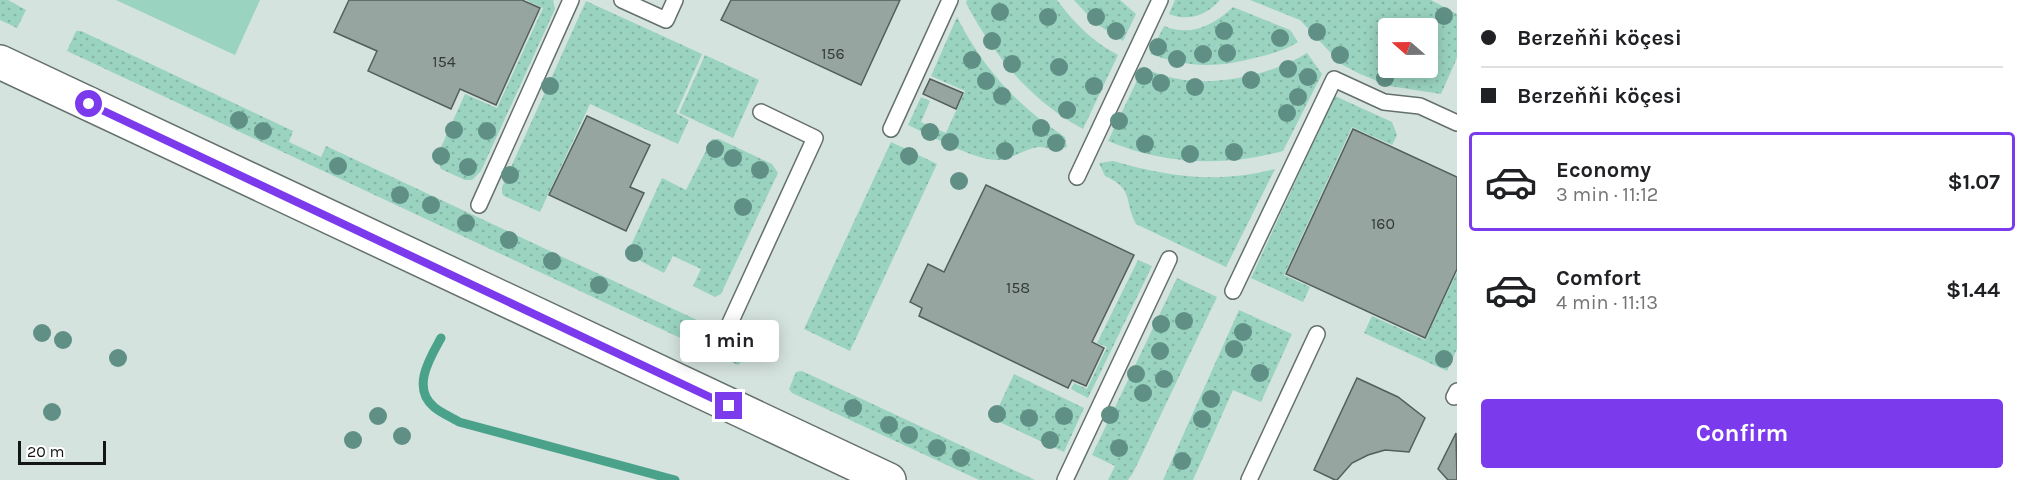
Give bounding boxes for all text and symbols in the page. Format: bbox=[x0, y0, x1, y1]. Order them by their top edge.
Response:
north arrow bbox=[1378, 18, 1438, 78]
map controls bbox=[1378, 18, 1438, 78]
text: Berzeňňi köçesi bbox=[1517, 25, 1682, 51]
house number: 156 bbox=[821, 44, 845, 63]
house number: 154 bbox=[432, 52, 456, 71]
text: Berzeňňi köçesi bbox=[1517, 83, 1682, 109]
route start bbox=[75, 90, 102, 117]
icon: car bbox=[1484, 155, 1538, 209]
text: Economy bbox=[1556, 157, 1651, 183]
text: $1.07 bbox=[1947, 169, 2000, 195]
text: 3 min · 11:12 bbox=[1556, 183, 1658, 206]
house number: 160 bbox=[1371, 214, 1395, 233]
icon: car bbox=[1484, 263, 1538, 317]
text: Comfort bbox=[1556, 265, 1641, 291]
text: $1.44 bbox=[1946, 277, 2000, 303]
house number: 158 bbox=[1006, 278, 1030, 297]
text: 4 min · 11:13 bbox=[1556, 291, 1658, 314]
callout: 1 min bbox=[680, 319, 778, 361]
text: 1 min bbox=[704, 329, 755, 352]
route end bbox=[715, 392, 742, 419]
button: Confirm bbox=[1481, 399, 2003, 468]
scale bar bbox=[18, 438, 106, 466]
text: 20 m bbox=[27, 442, 65, 461]

